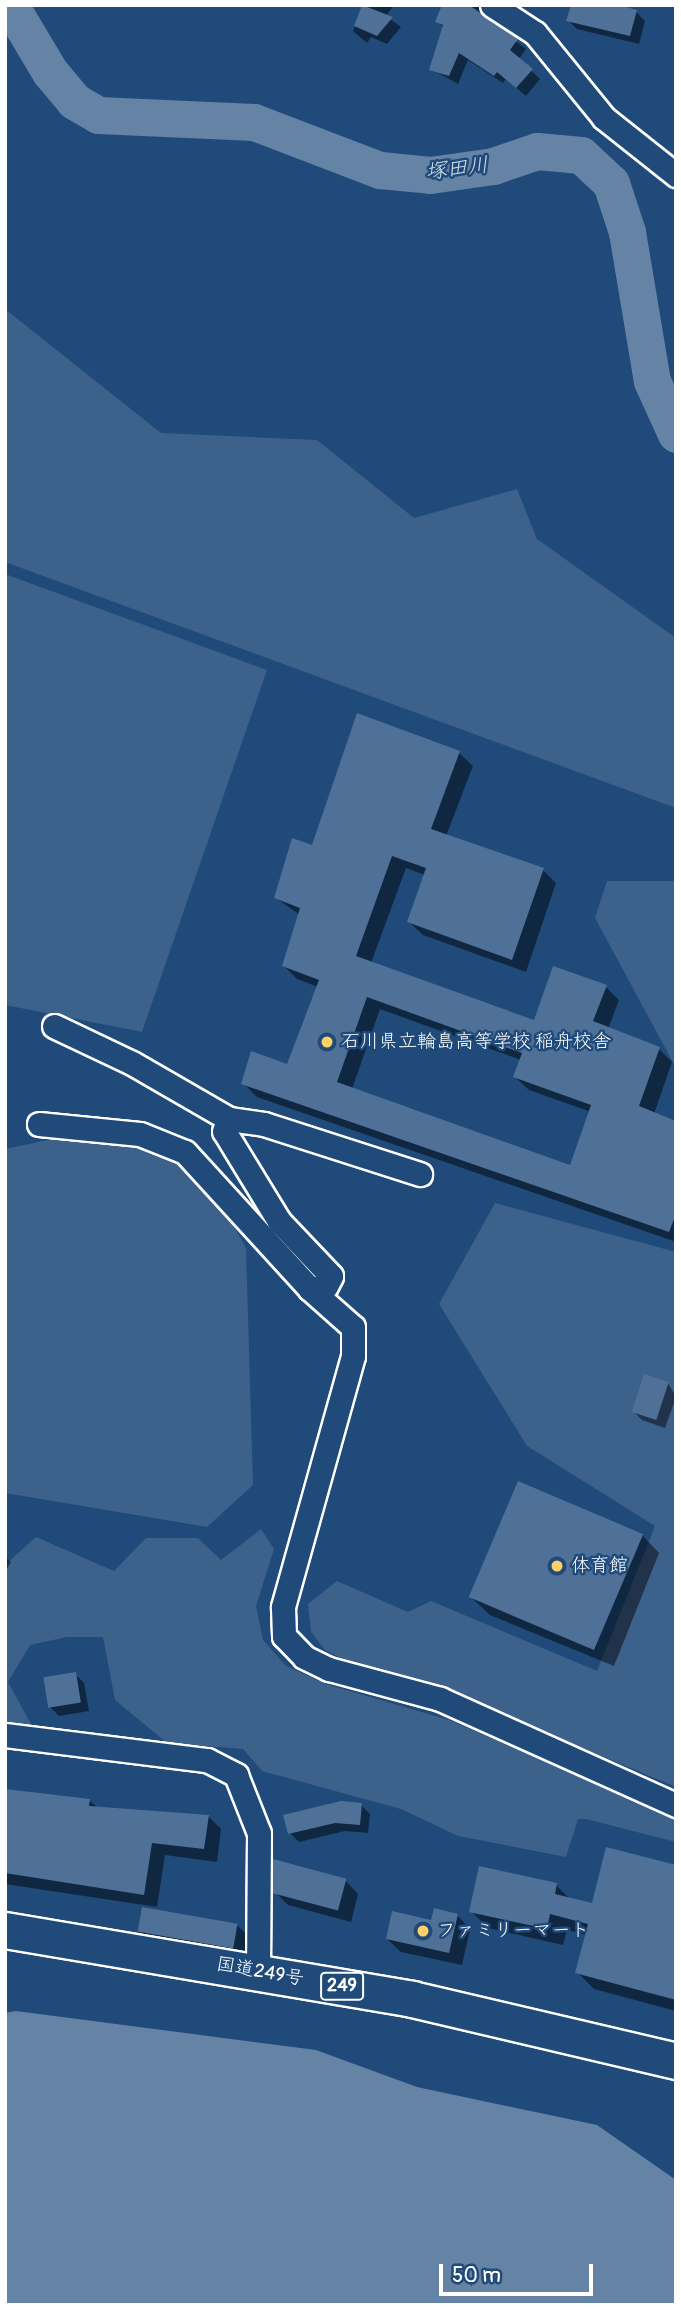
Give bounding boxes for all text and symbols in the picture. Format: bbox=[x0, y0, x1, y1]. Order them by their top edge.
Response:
water label: 塚田川 bbox=[424, 153, 490, 185]
place label: 石川県立輪島高等学校 稲舟校舎 bbox=[341, 1031, 611, 1053]
marker: 石川県立輪島高等学校 稲舟校舎 bbox=[319, 1034, 335, 1050]
place label: 体育館 bbox=[571, 1555, 628, 1577]
marker: 体育館 bbox=[549, 1558, 565, 1574]
place label: ファミリーマート bbox=[437, 1920, 589, 1942]
marker: ファミリーマート bbox=[415, 1923, 431, 1939]
street label: 国道249号 bbox=[214, 1953, 306, 1991]
road number: 249 bbox=[319, 1972, 365, 2000]
scale bar bbox=[443, 2250, 597, 2294]
text: 50 m bbox=[452, 2262, 501, 2289]

